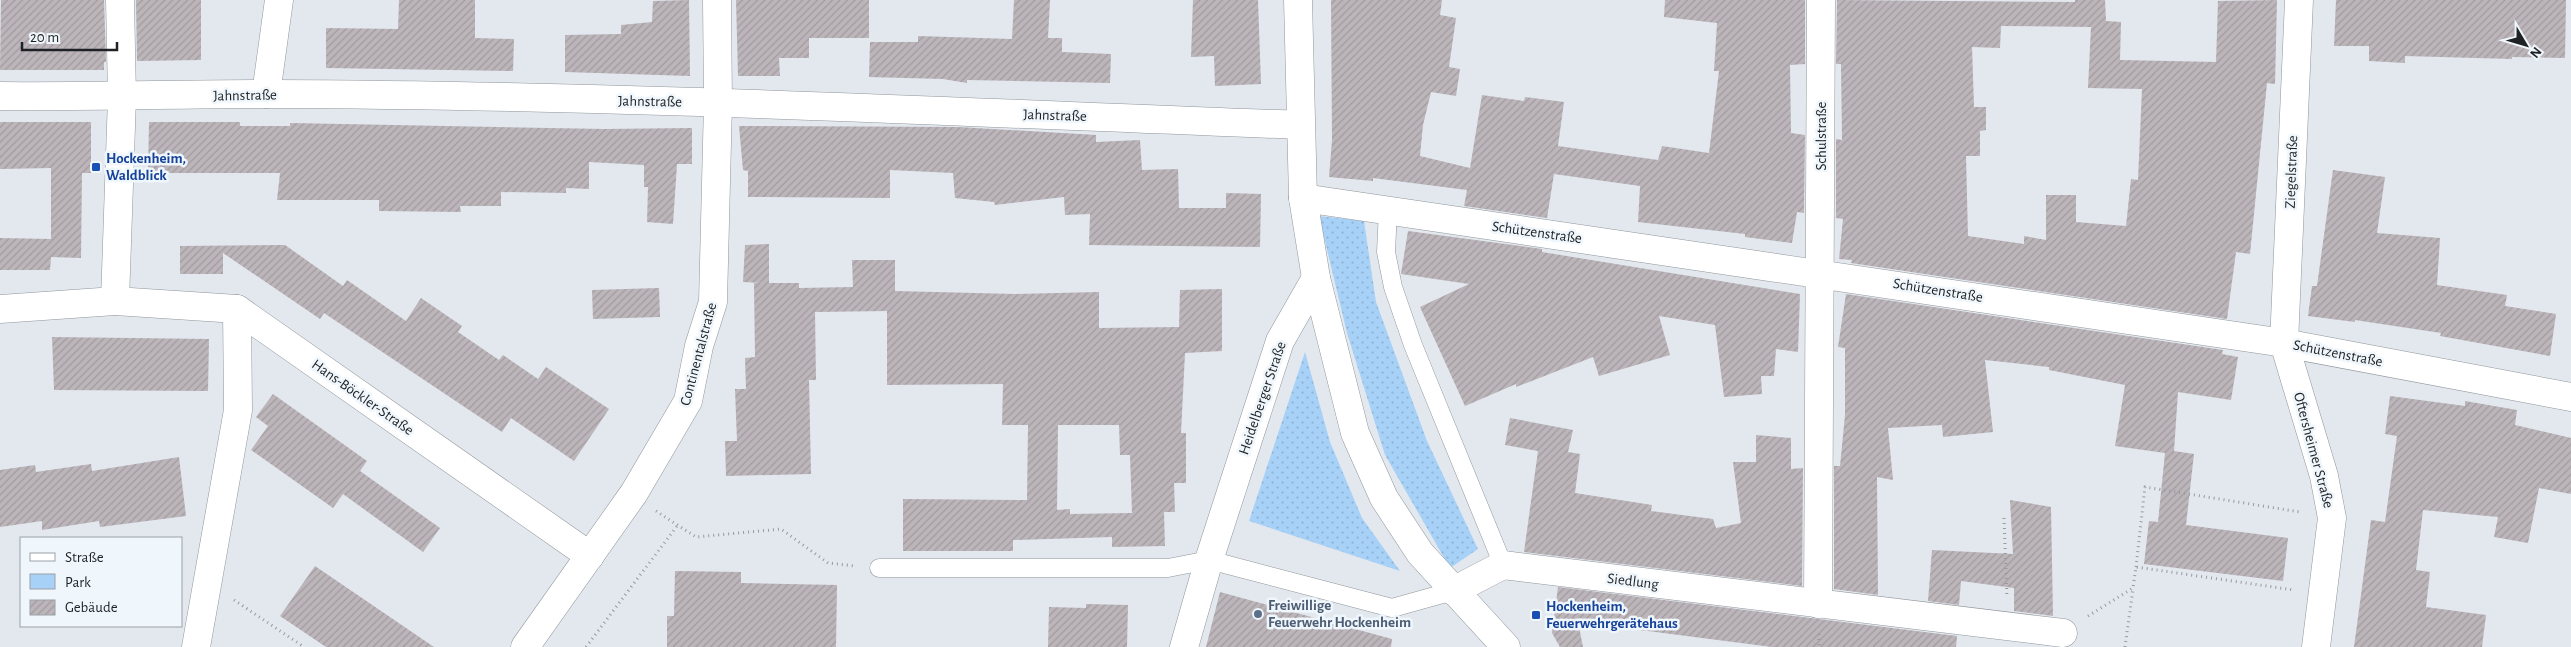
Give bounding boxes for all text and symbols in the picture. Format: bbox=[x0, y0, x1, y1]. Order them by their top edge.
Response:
scale bar bbox=[22, 20, 118, 52]
north arrow bbox=[2501, 20, 2551, 70]
text: 20 m bbox=[30, 30, 59, 45]
text: N bbox=[2527, 44, 2544, 61]
street label: Jahnstraße bbox=[213, 87, 277, 104]
street label: Jahnstraße bbox=[618, 93, 682, 110]
street label: Schulstraße bbox=[1814, 101, 1829, 170]
street label: Jahnstraße bbox=[1023, 107, 1087, 124]
street label: Ziegelstraße bbox=[2283, 135, 2300, 209]
place label: Hockenheim, Waldblick bbox=[106, 151, 186, 183]
marker: Hockenheim, Waldblick bbox=[90, 161, 102, 173]
street label: Schützenstraße bbox=[1491, 219, 1583, 246]
street label: Schützenstraße bbox=[1892, 276, 1984, 305]
street label: Continentalstraße bbox=[678, 301, 719, 407]
street label: Schützenstraße bbox=[2292, 337, 2384, 370]
street label: Heidelberger Straße bbox=[1236, 340, 1289, 457]
street label: Hans-Böckler-Straße bbox=[309, 357, 416, 438]
street label: Oftersheimer Straße bbox=[2291, 391, 2336, 510]
legend bbox=[20, 537, 182, 627]
text: Straße bbox=[65, 550, 104, 565]
street label: Siedlung bbox=[1606, 571, 1660, 592]
text: Park bbox=[65, 575, 91, 590]
place label: Freiwillige Feuerwehr Hockenheim bbox=[1268, 598, 1411, 630]
place label: Hockenheim, Feuerwehrgerätehaus bbox=[1546, 599, 1678, 631]
text: Gebäude bbox=[65, 600, 118, 615]
marker: Freiwillige Feuerwehr Hockenheim bbox=[1252, 608, 1264, 620]
marker: Hockenheim, Feuerwehrgerätehaus bbox=[1530, 609, 1542, 621]

